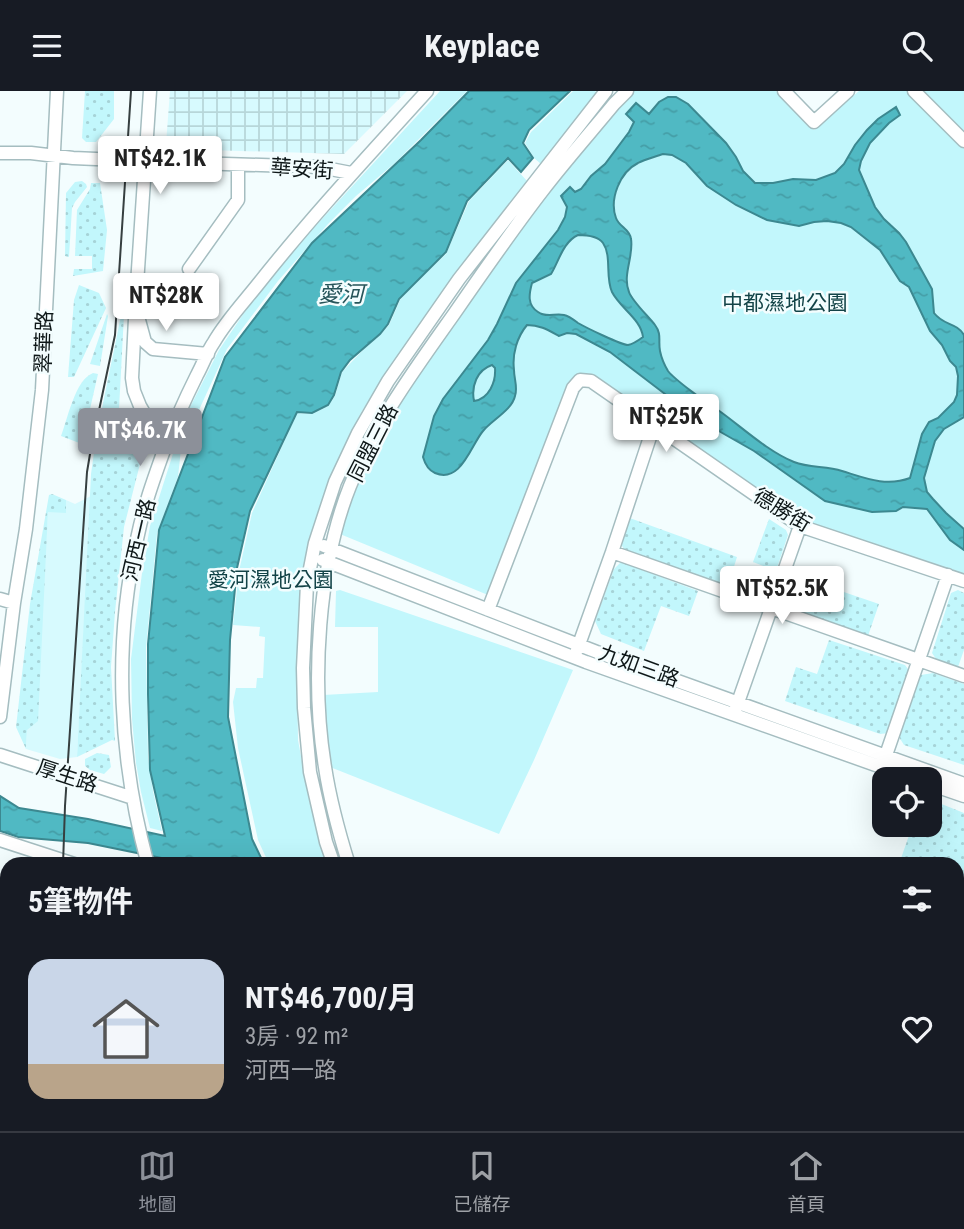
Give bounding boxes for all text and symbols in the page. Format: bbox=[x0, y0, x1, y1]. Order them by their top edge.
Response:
icon: menu bbox=[28, 27, 66, 65]
text: Keyplace bbox=[424, 27, 540, 65]
icon: search bbox=[898, 27, 936, 65]
pin: NT$42.1K bbox=[88, 137, 232, 196]
text: NT$42.1K bbox=[114, 145, 206, 172]
street label: 華安街 bbox=[270, 155, 334, 183]
pin: NT$28K bbox=[109, 273, 223, 333]
water label: 愛河 bbox=[318, 281, 368, 308]
text: NT$28K bbox=[129, 282, 203, 309]
park label: 中都濕地公園 bbox=[722, 291, 848, 315]
street label: 翠華路 bbox=[31, 310, 57, 374]
pin: NT$25K bbox=[609, 395, 723, 454]
street label: 同盟三路 bbox=[343, 400, 403, 486]
text: NT$25K bbox=[629, 403, 703, 430]
pin: NT$46.7K bbox=[68, 409, 212, 468]
text: NT$46.7K bbox=[94, 417, 186, 444]
street label: 德勝街 bbox=[749, 483, 815, 537]
street label: 河西一路 bbox=[118, 496, 160, 584]
pin: NT$52.5K bbox=[710, 567, 854, 626]
park label: 愛河濕地公園 bbox=[208, 568, 334, 592]
text: NT$52.5K bbox=[736, 575, 828, 602]
street label: 九如三路 bbox=[595, 640, 683, 692]
street label: 厚生路 bbox=[33, 755, 101, 797]
map controls bbox=[872, 767, 942, 837]
button: locate bbox=[872, 767, 942, 837]
icon: filters bbox=[898, 880, 936, 918]
text: 5筆物件 bbox=[28, 884, 133, 919]
text: NT$46,700/月 bbox=[245, 980, 418, 1015]
icon: home bbox=[84, 987, 168, 1071]
icon: heart bbox=[898, 1010, 936, 1048]
text: 3房 · 92 m² bbox=[245, 1023, 348, 1050]
text: 河西一路 bbox=[245, 1057, 337, 1084]
tab: 地圖 bbox=[138, 1147, 177, 1216]
tab: 已儲存 bbox=[453, 1147, 511, 1216]
tab: 首頁 bbox=[787, 1147, 826, 1216]

